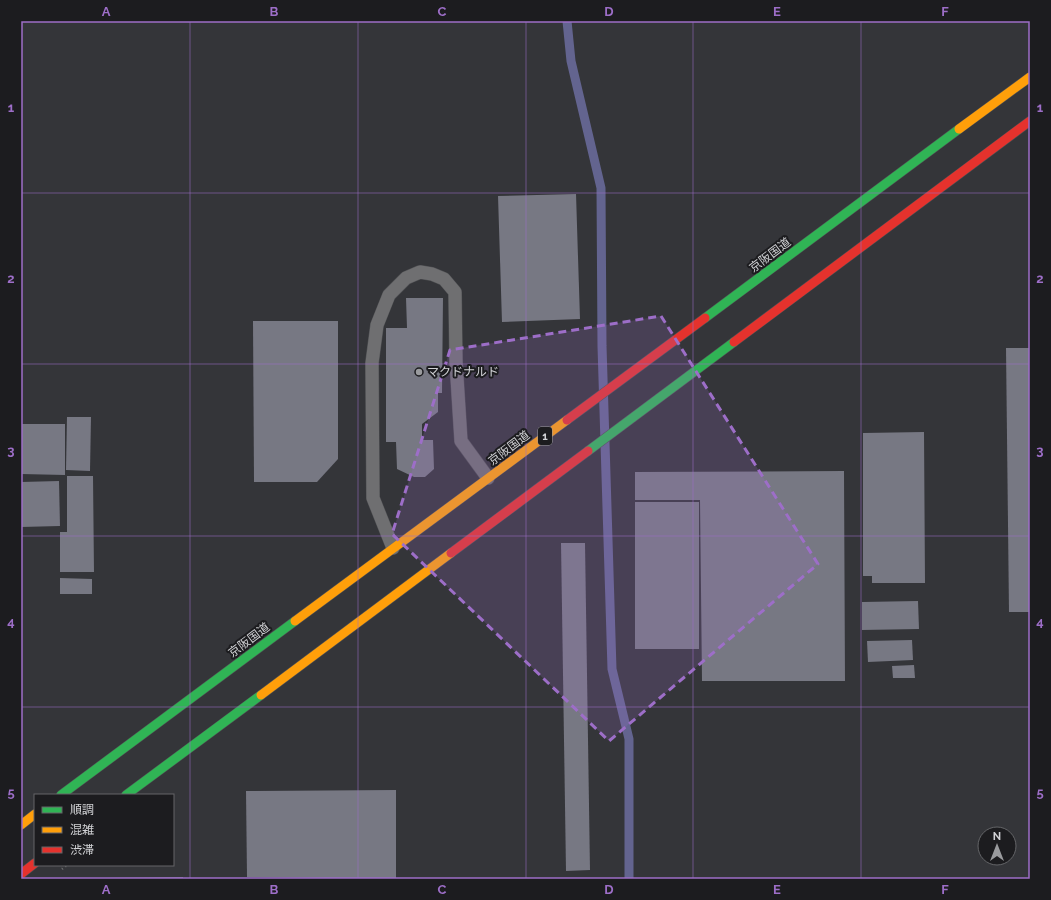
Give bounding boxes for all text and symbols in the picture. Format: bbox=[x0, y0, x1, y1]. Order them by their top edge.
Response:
text: A bbox=[102, 4, 111, 19]
text: B bbox=[270, 4, 279, 19]
text: C bbox=[438, 4, 447, 19]
text: D bbox=[604, 4, 614, 19]
text: E bbox=[773, 4, 781, 19]
text: F bbox=[941, 4, 949, 19]
text: 1 bbox=[8, 100, 15, 115]
text: 1 bbox=[1037, 100, 1044, 115]
street label: 京阪国道 bbox=[747, 235, 793, 275]
text: 2 bbox=[7, 271, 15, 286]
text: 2 bbox=[1036, 271, 1044, 286]
place label: マクドナルド bbox=[427, 365, 499, 379]
marker: マクドナルド bbox=[414, 367, 424, 377]
road number: 1 bbox=[538, 427, 552, 445]
street label: 京阪国道 bbox=[486, 428, 532, 468]
text: 3 bbox=[7, 443, 15, 458]
text: 3 bbox=[1036, 443, 1044, 458]
text: 4 bbox=[7, 614, 15, 629]
text: 4 bbox=[1036, 614, 1044, 629]
street label: 京阪国道 bbox=[226, 620, 272, 660]
text: 5 bbox=[7, 785, 15, 800]
text: 5 bbox=[1036, 785, 1044, 800]
legend bbox=[34, 794, 174, 866]
text: 順調 bbox=[70, 803, 94, 817]
text: 混雑 bbox=[70, 823, 94, 837]
north arrow bbox=[977, 826, 1017, 866]
text: N bbox=[993, 830, 1001, 843]
text: 渋滞 bbox=[70, 843, 94, 857]
text: A bbox=[102, 882, 111, 897]
text: B bbox=[270, 882, 279, 897]
text: C bbox=[438, 882, 447, 897]
text: D bbox=[604, 882, 614, 897]
text: E bbox=[773, 882, 781, 897]
text: F bbox=[941, 882, 949, 897]

